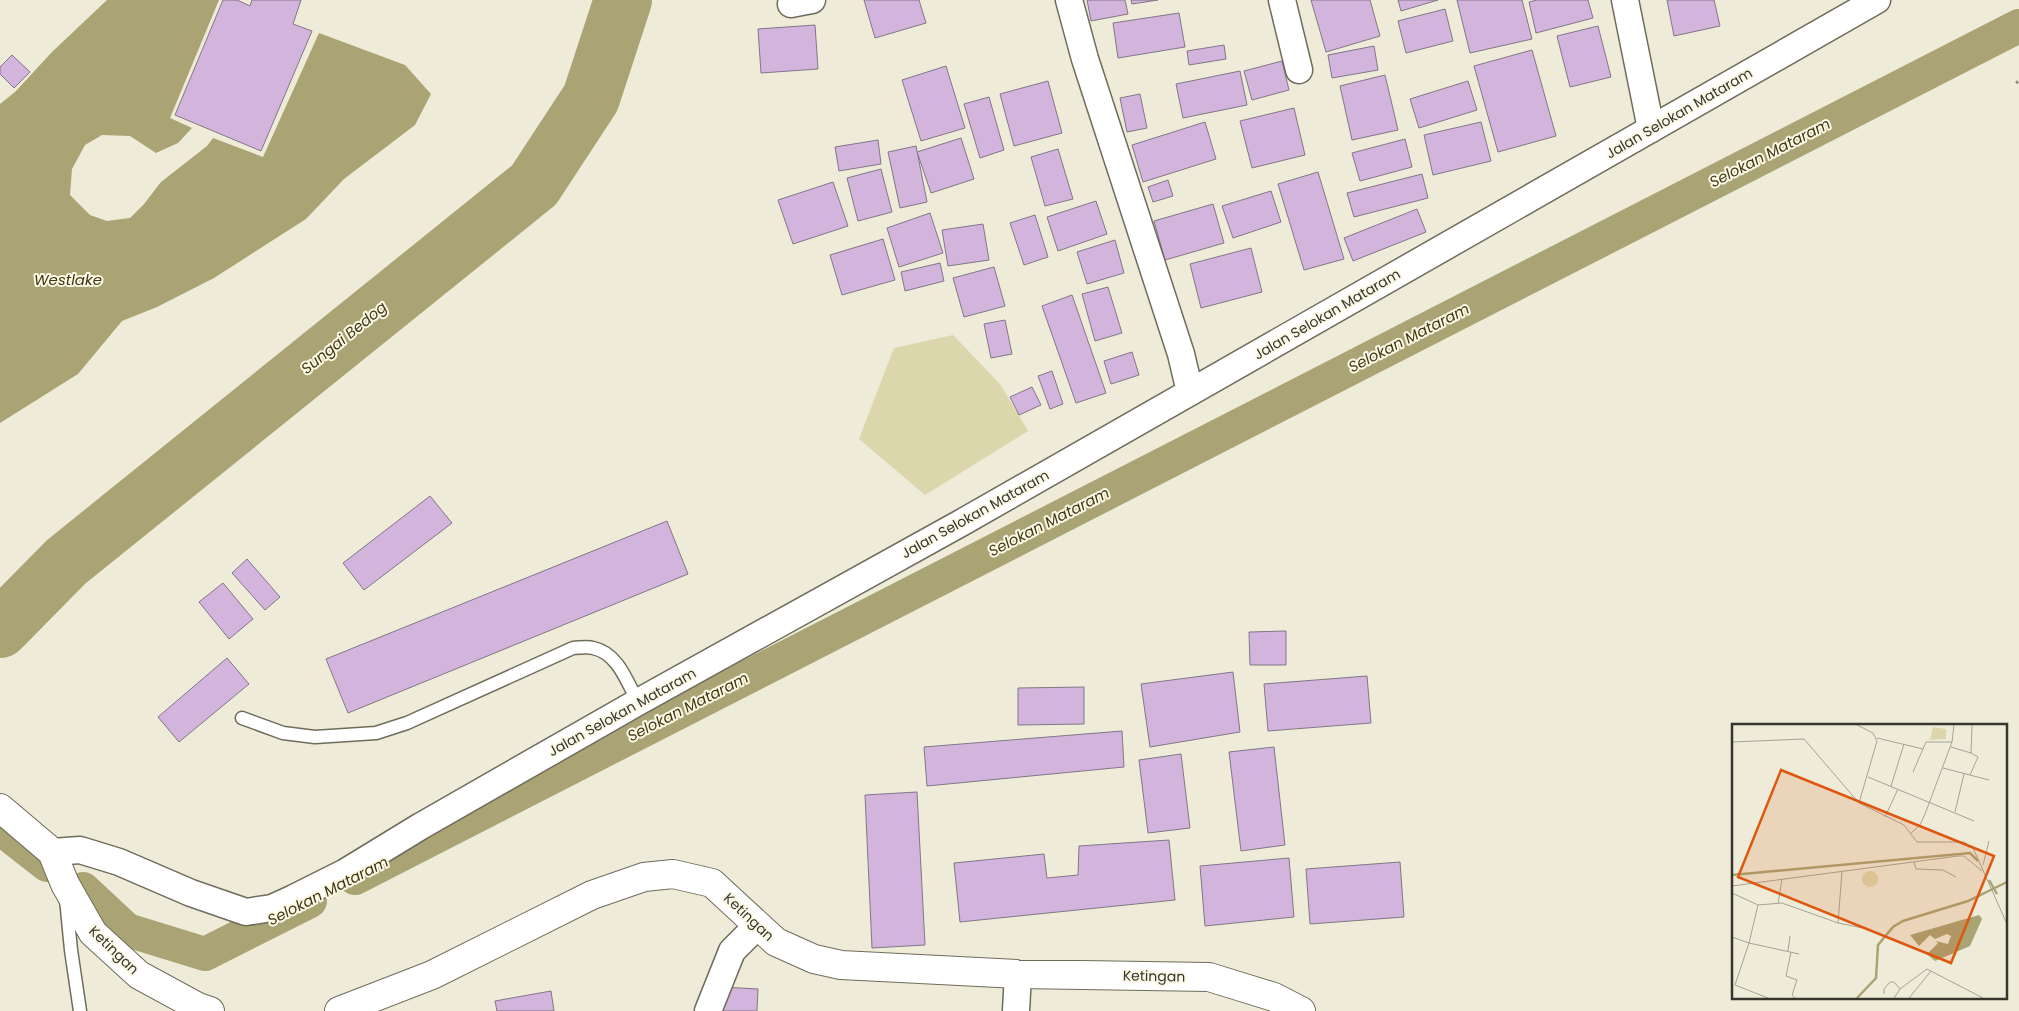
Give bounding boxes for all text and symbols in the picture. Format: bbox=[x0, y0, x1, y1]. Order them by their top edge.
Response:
street label: Jalan Selokan Mataram bbox=[1602, 63, 1756, 163]
water label: Selokan Mataram bbox=[1706, 113, 1834, 192]
street label: Jalan Selokan Mataram bbox=[1250, 264, 1404, 364]
water label: Westlake bbox=[34, 269, 102, 290]
water label: Sungai Bedog bbox=[296, 296, 391, 379]
water label: Selokan Mataram bbox=[1345, 298, 1473, 377]
street label: Jalan Selokan Mataram bbox=[898, 466, 1052, 562]
water label: Selokan Mataram bbox=[986, 484, 1112, 560]
street label: Jalan Selokan Mataram bbox=[544, 663, 700, 761]
water label: Selokan Mataram bbox=[624, 667, 752, 746]
inset map bbox=[1732, 724, 2006, 998]
water label: Selokan Mataram bbox=[264, 851, 392, 930]
street label: Ketingan bbox=[719, 888, 779, 946]
street label: Ketingan bbox=[85, 921, 143, 979]
street label: Ketingan bbox=[1123, 965, 1185, 987]

